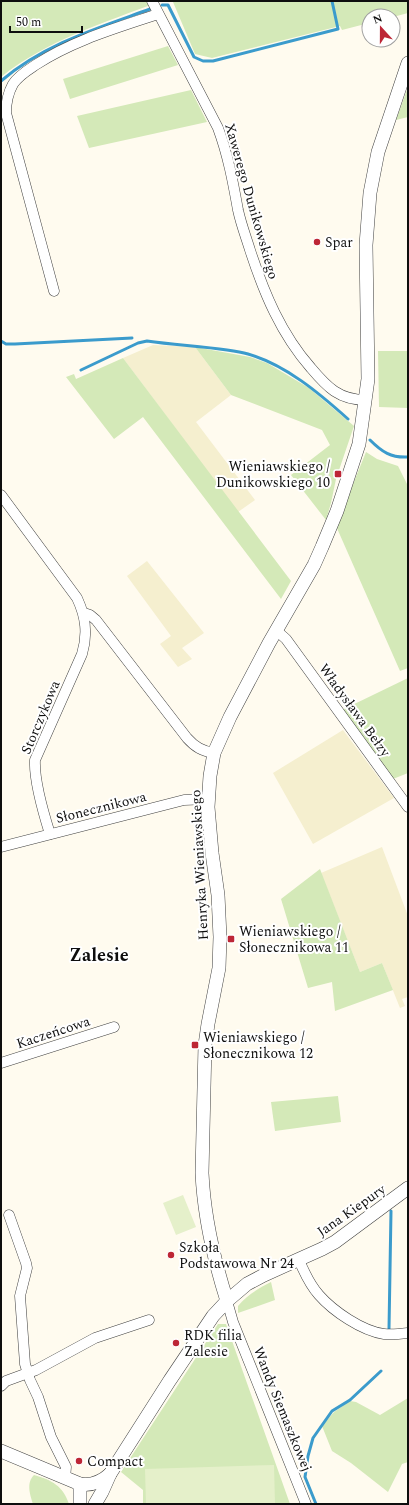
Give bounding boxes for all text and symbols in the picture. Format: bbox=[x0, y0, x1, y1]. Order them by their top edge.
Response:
scale bar bbox=[10, 8, 82, 34]
north arrow bbox=[361, 8, 401, 48]
text: N bbox=[370, 10, 385, 29]
text: 50 m bbox=[16, 13, 41, 32]
street label: Xawerego Dunikowskiego bbox=[219, 121, 284, 282]
place label: Spar bbox=[325, 232, 353, 253]
marker: Spar bbox=[312, 237, 322, 247]
place label: Wieniawskiego / Dunikowskiego 10 bbox=[216, 456, 330, 493]
marker: Wieniawskiego / Dunikowskiego 10 bbox=[333, 469, 343, 479]
street label: Władysława Bełzy bbox=[314, 659, 396, 762]
street label: Storczykowa bbox=[15, 677, 65, 757]
street label: Słonecznikowa bbox=[54, 786, 149, 829]
street label: Henryka Wieniawskiego bbox=[185, 789, 214, 941]
place label: Wieniawskiego / Słonecznikowa 11 bbox=[239, 921, 349, 958]
marker: Wieniawskiego / Słonecznikowa 11 bbox=[226, 934, 236, 944]
district label: Zalesie bbox=[69, 942, 129, 969]
street label: Kaczeńcowa bbox=[14, 1011, 93, 1054]
place label: Wieniawskiego / Słonecznikowa 12 bbox=[203, 1027, 313, 1064]
marker: Wieniawskiego / Słonecznikowa 12 bbox=[190, 1040, 200, 1050]
street label: Jana Kiepury bbox=[313, 1178, 391, 1242]
place label: Szkoła Podstawowa Nr 24 bbox=[179, 1237, 294, 1274]
marker: Szkoła Podstawowa Nr 24 bbox=[166, 1250, 176, 1260]
place label: RDK filia Zalesie bbox=[184, 1325, 242, 1362]
marker: RDK filia Zalesie bbox=[171, 1338, 181, 1348]
street label: Wandy Siemaszkowej bbox=[248, 1343, 317, 1475]
place label: Compact bbox=[87, 1451, 143, 1472]
marker: Compact bbox=[74, 1456, 84, 1466]

